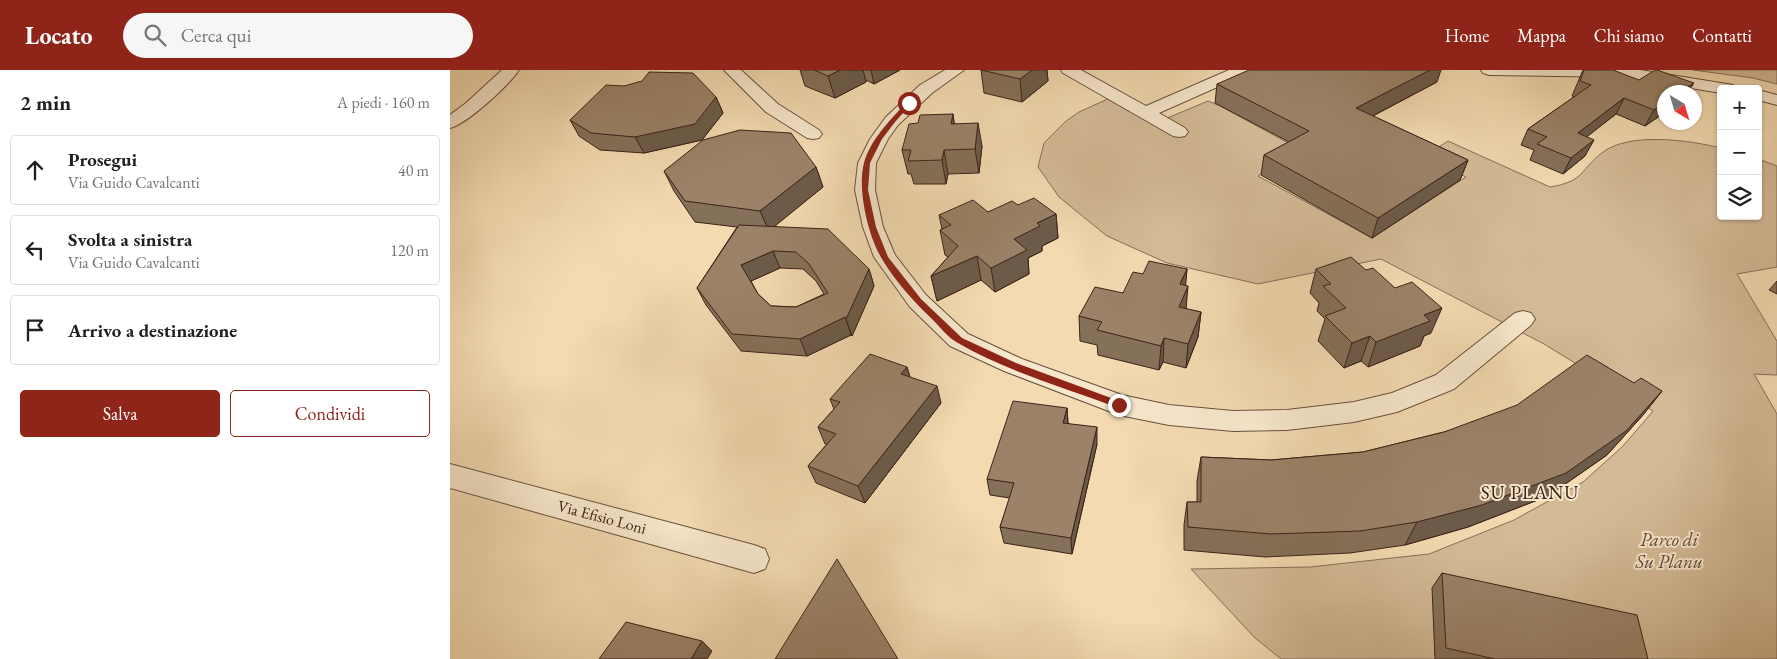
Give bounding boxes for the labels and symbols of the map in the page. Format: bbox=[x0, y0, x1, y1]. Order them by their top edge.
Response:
north arrow bbox=[1657, 85, 1702, 130]
route start bbox=[898, 92, 921, 115]
route end bbox=[1108, 394, 1131, 417]
district label: SU PLANU bbox=[1481, 480, 1579, 505]
street label: Via Efisio Loni bbox=[555, 495, 649, 539]
park label: Parco di Su Planu bbox=[1634, 527, 1703, 574]

